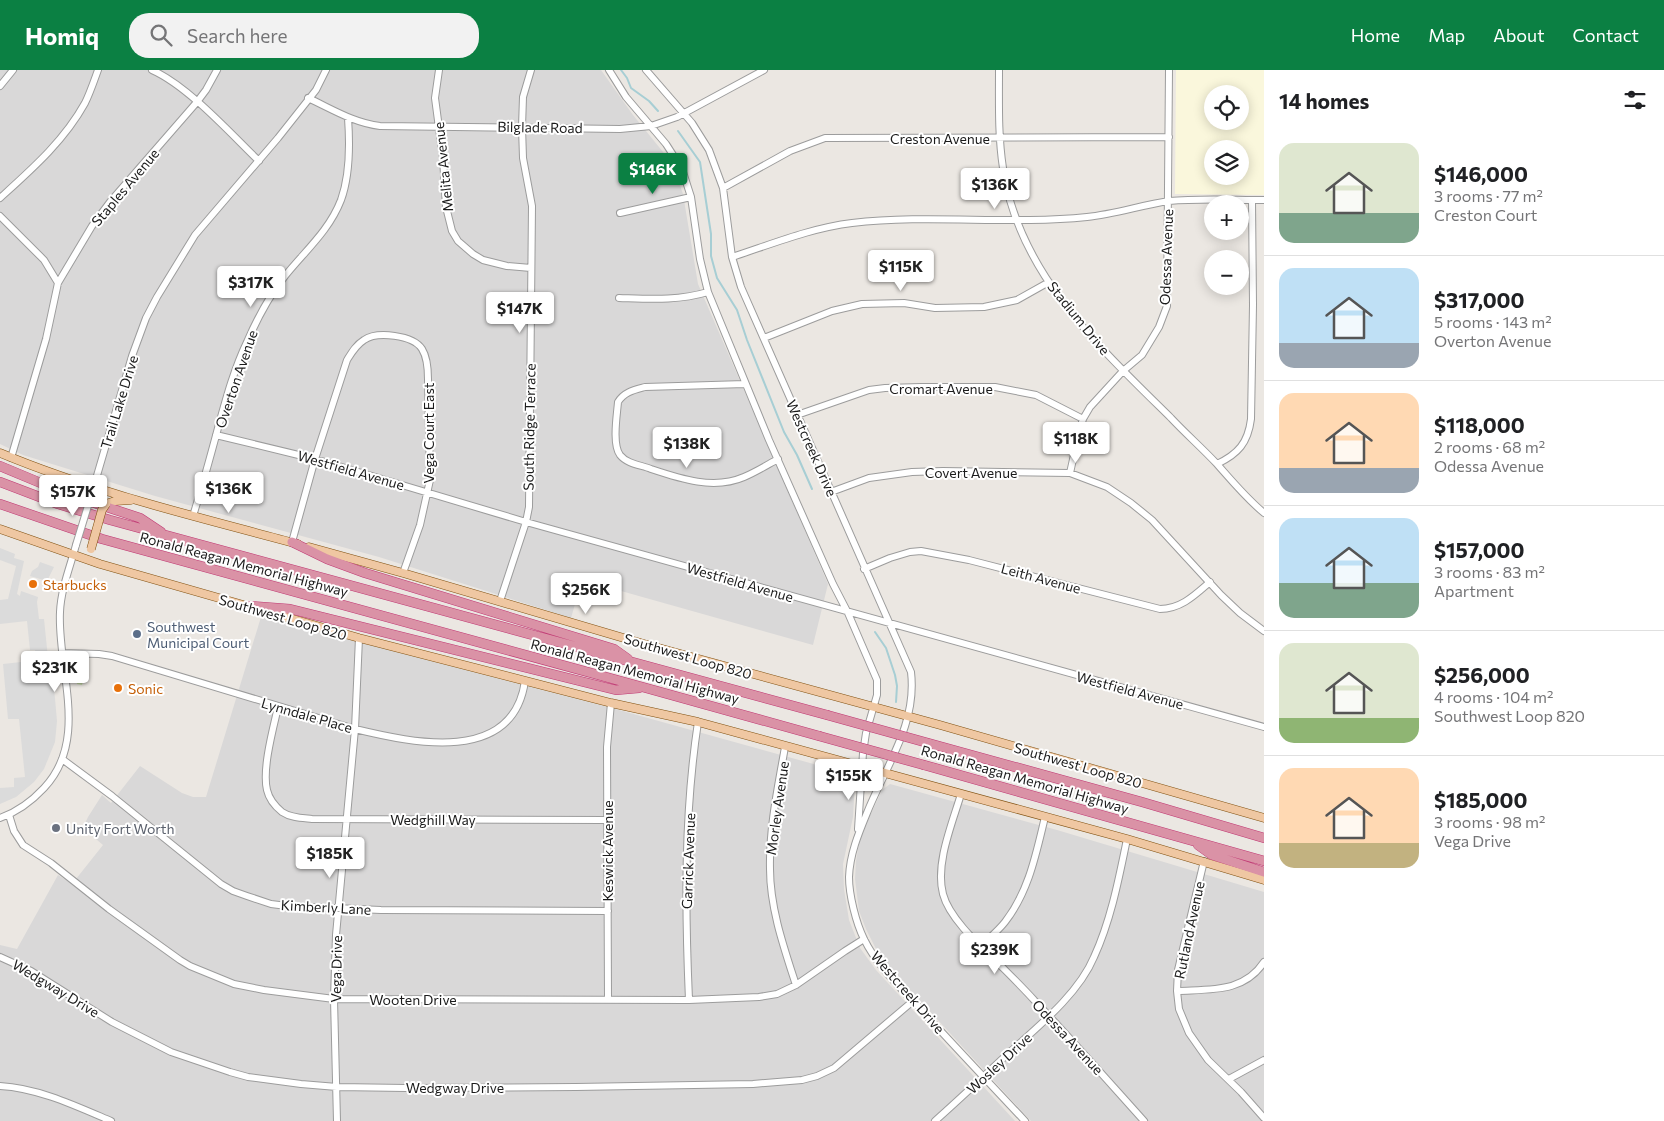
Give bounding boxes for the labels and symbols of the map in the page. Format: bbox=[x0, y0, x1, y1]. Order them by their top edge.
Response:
street label: Bilglade Road bbox=[497, 118, 583, 136]
street label: Melita Avenue bbox=[430, 121, 456, 213]
street label: Creston Avenue bbox=[890, 130, 990, 147]
street label: Staples Avenue bbox=[88, 145, 162, 229]
pin: $146K bbox=[618, 152, 688, 195]
pin: $136K bbox=[960, 168, 1030, 210]
street label: Odessa Avenue bbox=[1156, 209, 1176, 305]
pin: $115K bbox=[866, 250, 936, 292]
pin: $317K bbox=[216, 266, 286, 308]
street label: Stadium Drive bbox=[1044, 278, 1114, 358]
pin: $147K bbox=[485, 292, 555, 334]
street label: Overton Avenue bbox=[211, 328, 261, 430]
street label: Trail Lake Drive bbox=[97, 353, 141, 451]
street label: South Ridge Terrace bbox=[519, 363, 539, 491]
street label: Cromart Avenue bbox=[889, 380, 993, 397]
street label: Vega Court East bbox=[420, 382, 437, 484]
street label: Westcreek Drive bbox=[783, 397, 841, 499]
pin: $118K bbox=[1041, 422, 1111, 464]
pin: $138K bbox=[652, 426, 722, 469]
street label: Westfield Avenue bbox=[296, 447, 406, 493]
street label: Covert Avenue bbox=[925, 464, 1017, 481]
pin: $136K bbox=[194, 472, 264, 514]
pin: $157K bbox=[38, 474, 108, 517]
street label: Ronald Reagan Memorial Highway bbox=[138, 528, 350, 600]
street label: Westfield Avenue bbox=[685, 559, 795, 605]
street label: Leith Avenue bbox=[999, 559, 1083, 597]
pin: $256K bbox=[551, 572, 621, 615]
place label: Starbucks bbox=[43, 576, 107, 593]
marker: Starbucks bbox=[27, 578, 39, 590]
street label: Southwest Loop 820 bbox=[217, 591, 349, 643]
place label: Southwest Municipal Court bbox=[147, 618, 250, 651]
marker: Southwest Municipal Court bbox=[131, 628, 143, 640]
street label: Southwest Loop 820 bbox=[622, 630, 754, 682]
street label: Ronald Reagan Memorial Highway bbox=[529, 635, 741, 707]
pin: $231K bbox=[20, 650, 90, 693]
street label: Westfield Avenue bbox=[1075, 668, 1185, 712]
place label: Sonic bbox=[128, 680, 163, 697]
marker: Sonic bbox=[112, 682, 124, 694]
street label: Lynndale Place bbox=[260, 694, 354, 736]
street label: Southwest Loop 820 bbox=[1012, 739, 1144, 791]
street label: Ronald Reagan Memorial Highway bbox=[919, 741, 1131, 817]
pin: $155K bbox=[814, 758, 884, 801]
street label: Morley Avenue bbox=[762, 760, 792, 856]
street label: Keswick Avenue bbox=[599, 800, 616, 902]
street label: Wedghill Way bbox=[390, 811, 476, 828]
street label: Garrick Avenue bbox=[678, 813, 698, 909]
place label: Unity Fort Worth bbox=[66, 820, 175, 837]
marker: Unity Fort Worth bbox=[50, 822, 62, 834]
pin: $185K bbox=[295, 836, 365, 879]
street label: Rutland Avenue bbox=[1170, 880, 1208, 980]
street label: Kimberly Lane bbox=[280, 896, 372, 918]
pin: $239K bbox=[960, 932, 1030, 975]
street label: Vega Drive bbox=[327, 935, 345, 1003]
street label: Westcreek Drive bbox=[868, 947, 948, 1037]
street label: Wedgway Drive bbox=[9, 955, 103, 1021]
street label: Wooten Drive bbox=[369, 991, 457, 1008]
street label: Odessa Avenue bbox=[1029, 996, 1107, 1078]
street label: Wosley Drive bbox=[963, 1029, 1035, 1097]
street label: Wedgway Drive bbox=[406, 1079, 504, 1096]

